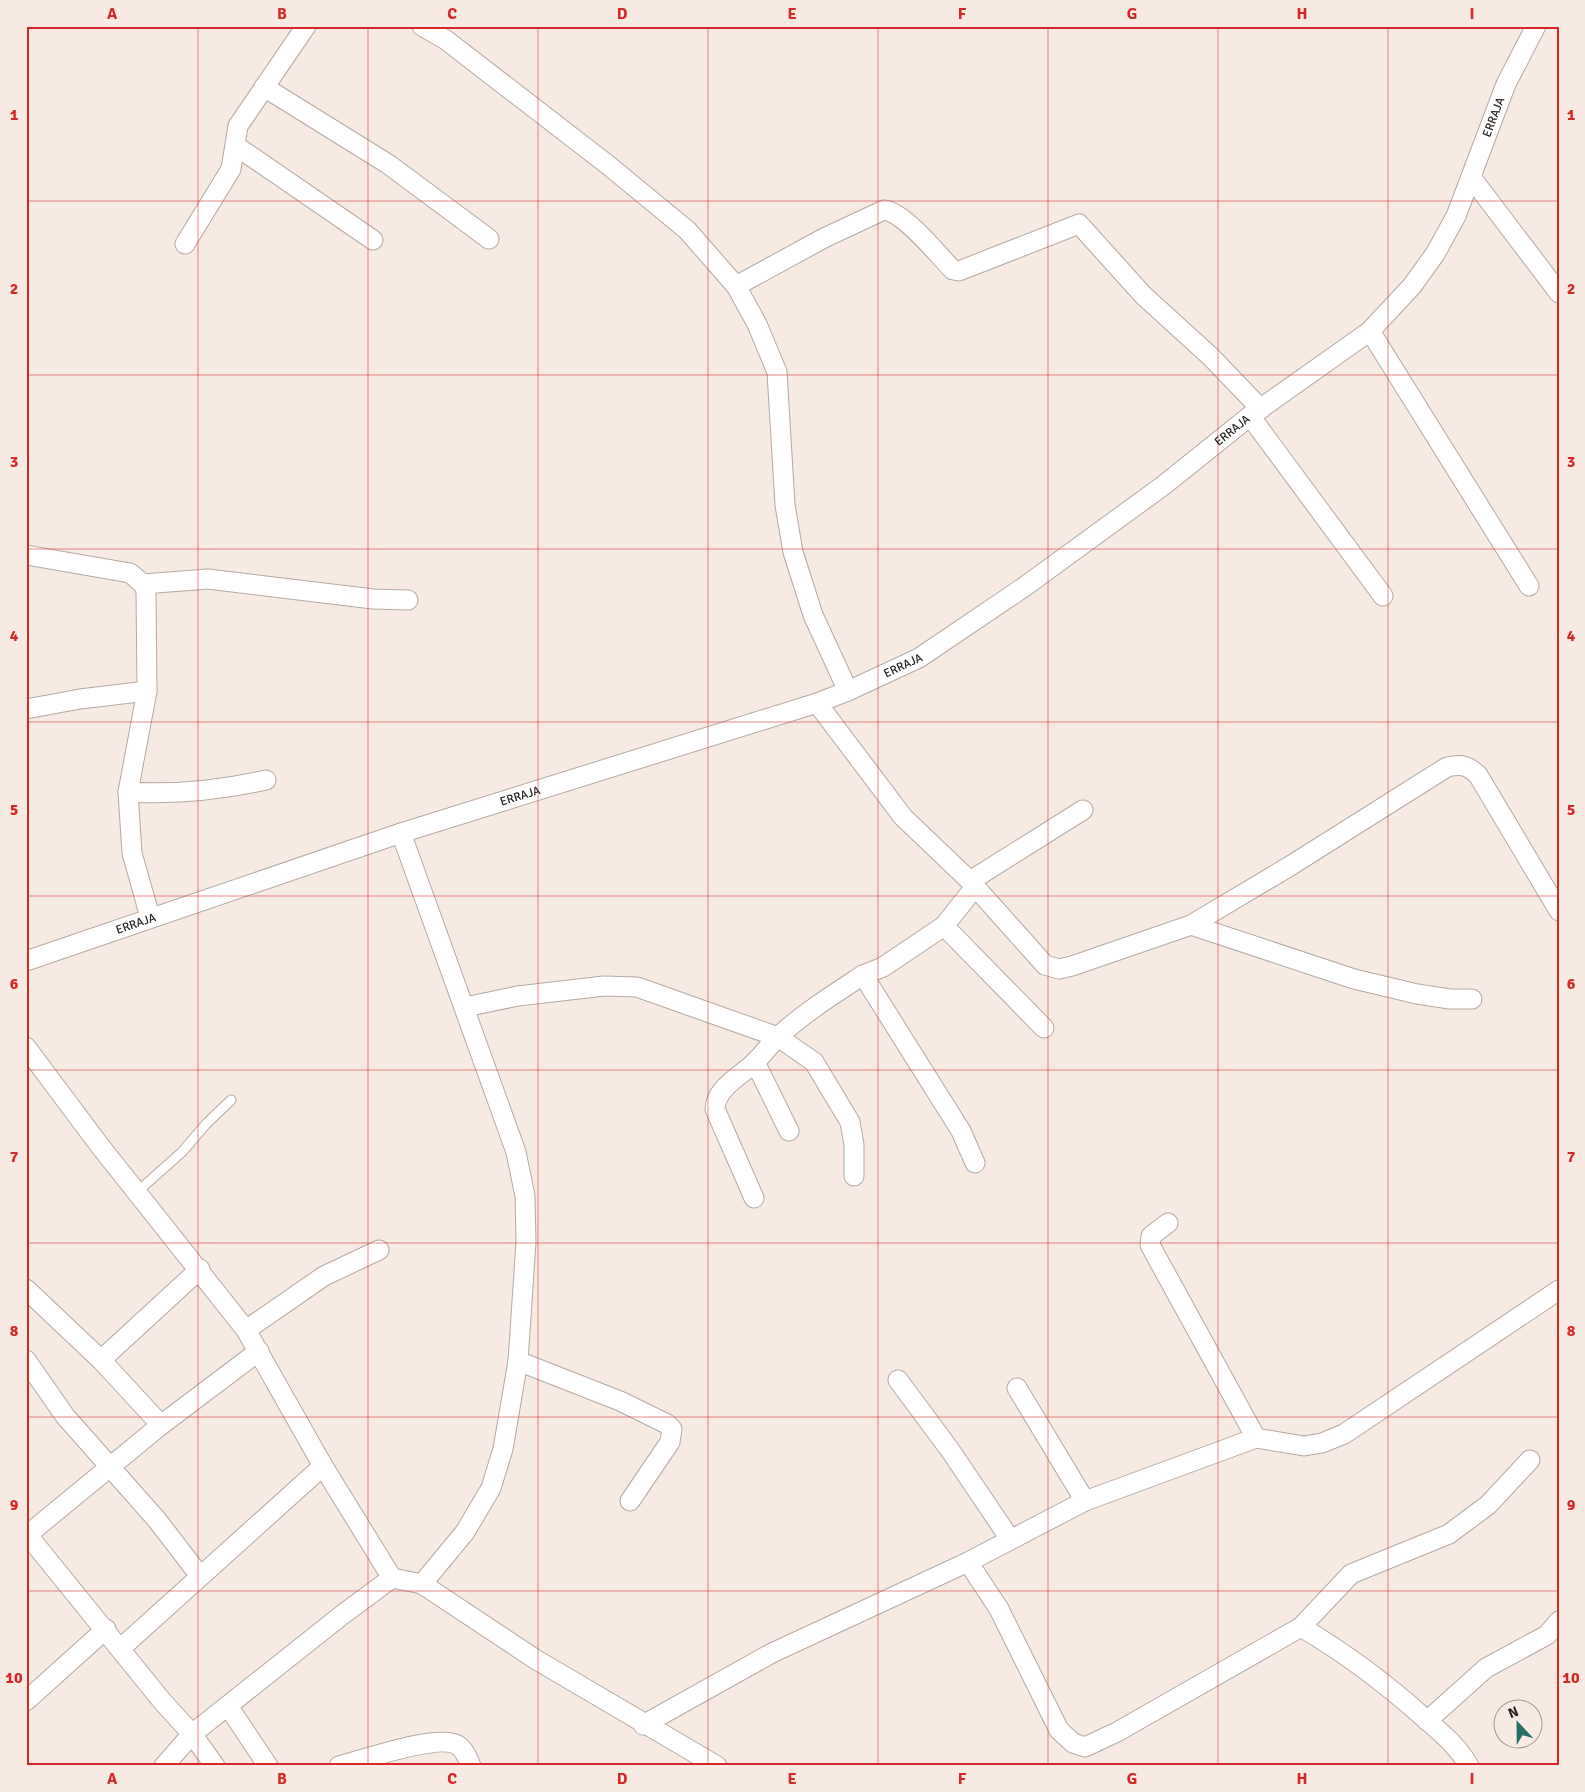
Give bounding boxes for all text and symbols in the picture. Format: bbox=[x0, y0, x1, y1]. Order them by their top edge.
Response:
text: A bbox=[107, 4, 118, 24]
text: B bbox=[277, 4, 287, 24]
text: C bbox=[447, 4, 457, 24]
text: D bbox=[617, 4, 628, 24]
text: E bbox=[787, 4, 797, 24]
text: F bbox=[958, 4, 967, 24]
text: G bbox=[1127, 4, 1137, 24]
text: H bbox=[1297, 4, 1307, 24]
text: I bbox=[1469, 4, 1475, 24]
street label: ERRAJA bbox=[1479, 95, 1508, 139]
text: 1 bbox=[10, 105, 19, 125]
text: 1 bbox=[1567, 105, 1576, 125]
text: 2 bbox=[10, 279, 18, 299]
text: 2 bbox=[1567, 279, 1575, 299]
street label: ERRAJA bbox=[1211, 411, 1254, 449]
text: 3 bbox=[10, 452, 18, 472]
text: 3 bbox=[1567, 452, 1575, 472]
text: 4 bbox=[10, 626, 19, 646]
text: 4 bbox=[1567, 626, 1576, 646]
street label: ERRAJA bbox=[881, 650, 926, 681]
street label: ERRAJA bbox=[498, 782, 543, 809]
text: 5 bbox=[10, 800, 18, 820]
text: 5 bbox=[1567, 800, 1575, 820]
street label: ERRAJA bbox=[114, 910, 158, 937]
text: 6 bbox=[10, 974, 19, 994]
text: 6 bbox=[1567, 974, 1576, 994]
text: 7 bbox=[10, 1147, 19, 1167]
text: 7 bbox=[1567, 1147, 1576, 1167]
text: 8 bbox=[10, 1321, 19, 1341]
text: 8 bbox=[1567, 1321, 1576, 1341]
text: 9 bbox=[10, 1495, 19, 1515]
text: 9 bbox=[1567, 1495, 1576, 1515]
text: 10 bbox=[5, 1668, 23, 1688]
text: 10 bbox=[1562, 1668, 1580, 1688]
north arrow bbox=[1492, 1700, 1542, 1750]
text: N bbox=[1506, 1703, 1521, 1722]
text: A bbox=[107, 1769, 118, 1789]
text: B bbox=[277, 1769, 287, 1789]
text: C bbox=[447, 1769, 457, 1789]
text: D bbox=[617, 1769, 628, 1789]
text: E bbox=[787, 1769, 797, 1789]
text: F bbox=[958, 1769, 967, 1789]
text: G bbox=[1127, 1769, 1137, 1789]
text: H bbox=[1297, 1769, 1307, 1789]
text: I bbox=[1469, 1769, 1475, 1789]

